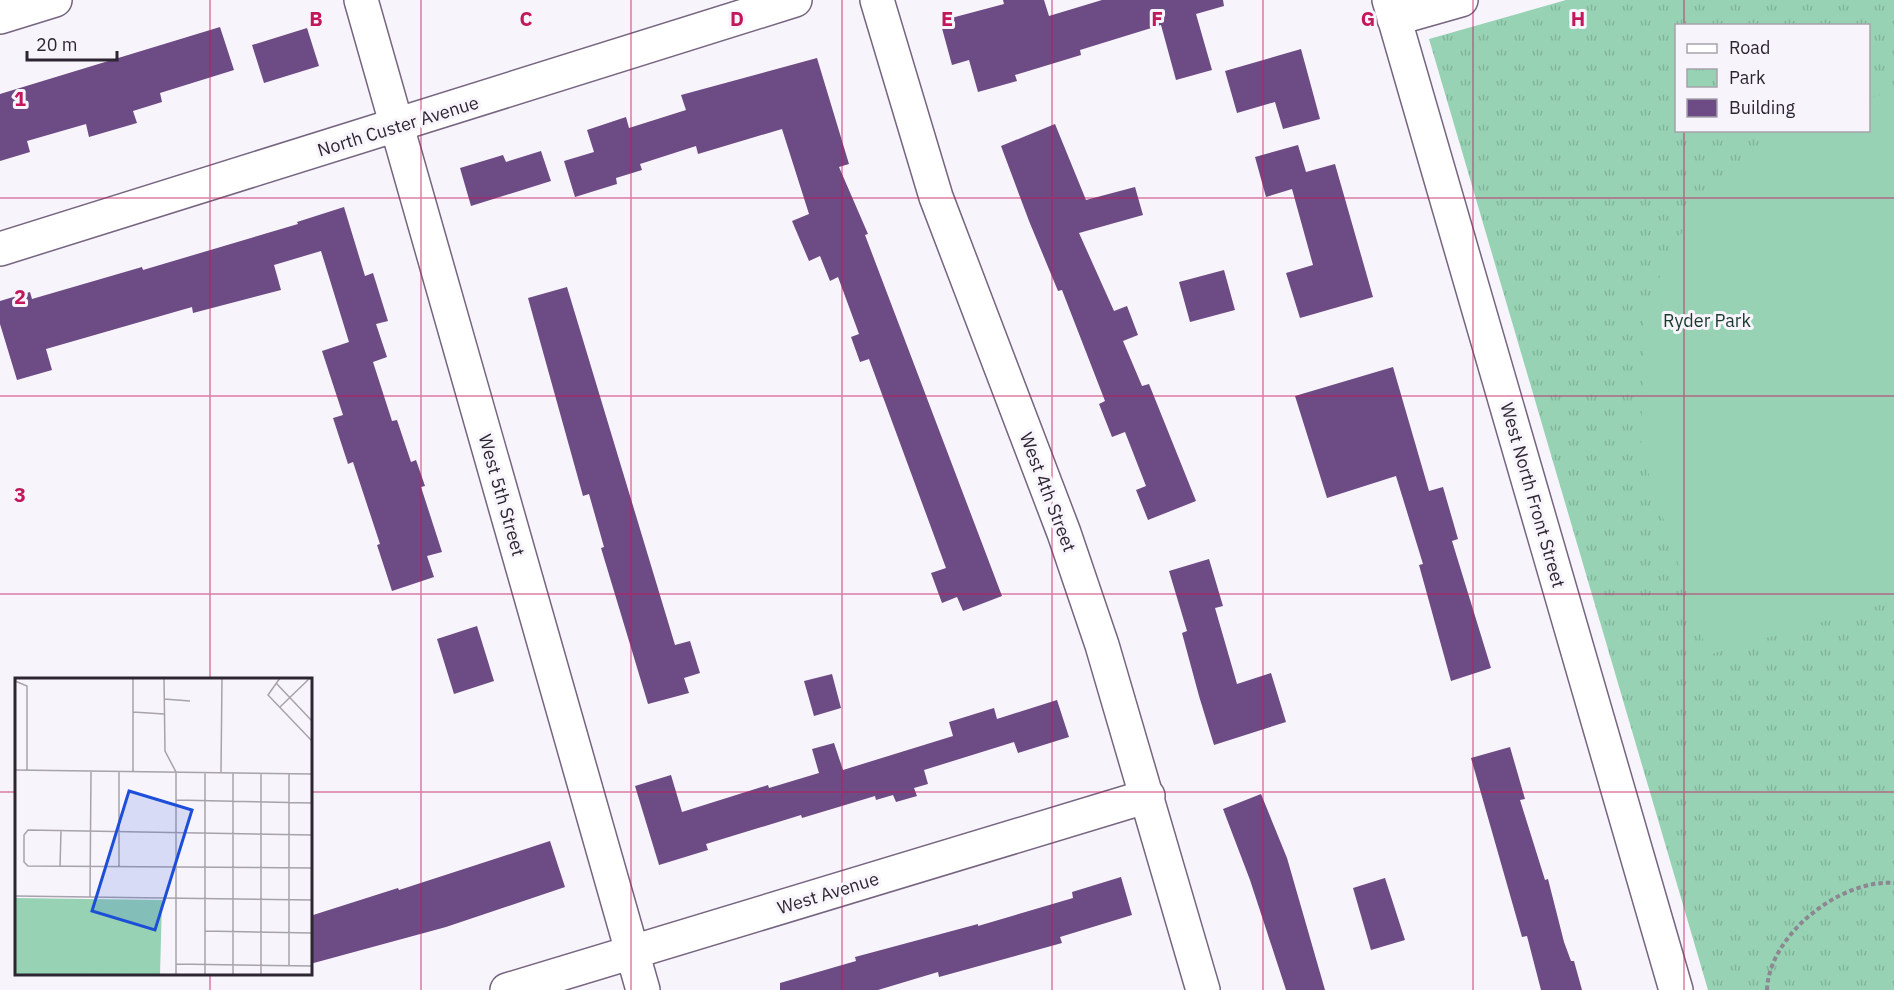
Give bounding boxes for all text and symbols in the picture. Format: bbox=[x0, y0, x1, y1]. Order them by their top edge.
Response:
text: B bbox=[309, 5, 323, 32]
text: C bbox=[519, 5, 533, 32]
text: D bbox=[730, 5, 744, 32]
text: E bbox=[941, 5, 953, 32]
text: F bbox=[1151, 5, 1163, 32]
text: G bbox=[1361, 5, 1375, 32]
text: H bbox=[1571, 5, 1585, 32]
scale bar bbox=[27, 24, 117, 62]
legend bbox=[1675, 24, 1870, 132]
text: 20 m bbox=[36, 33, 78, 56]
text: Road bbox=[1729, 36, 1770, 59]
text: Park bbox=[1729, 66, 1766, 89]
text: 1 bbox=[14, 85, 26, 112]
street label: North Custer Avenue bbox=[315, 90, 482, 161]
text: Building bbox=[1729, 96, 1796, 119]
text: 2 bbox=[14, 283, 26, 310]
park label: Ryder Park bbox=[1663, 309, 1751, 332]
street label: West North Front Street bbox=[1496, 400, 1570, 590]
street label: West 4th Street bbox=[1015, 429, 1081, 555]
street label: West 5th Street bbox=[474, 431, 530, 559]
text: 3 bbox=[14, 481, 26, 508]
inset map bbox=[15, 678, 312, 975]
street label: West Avenue bbox=[774, 867, 882, 919]

